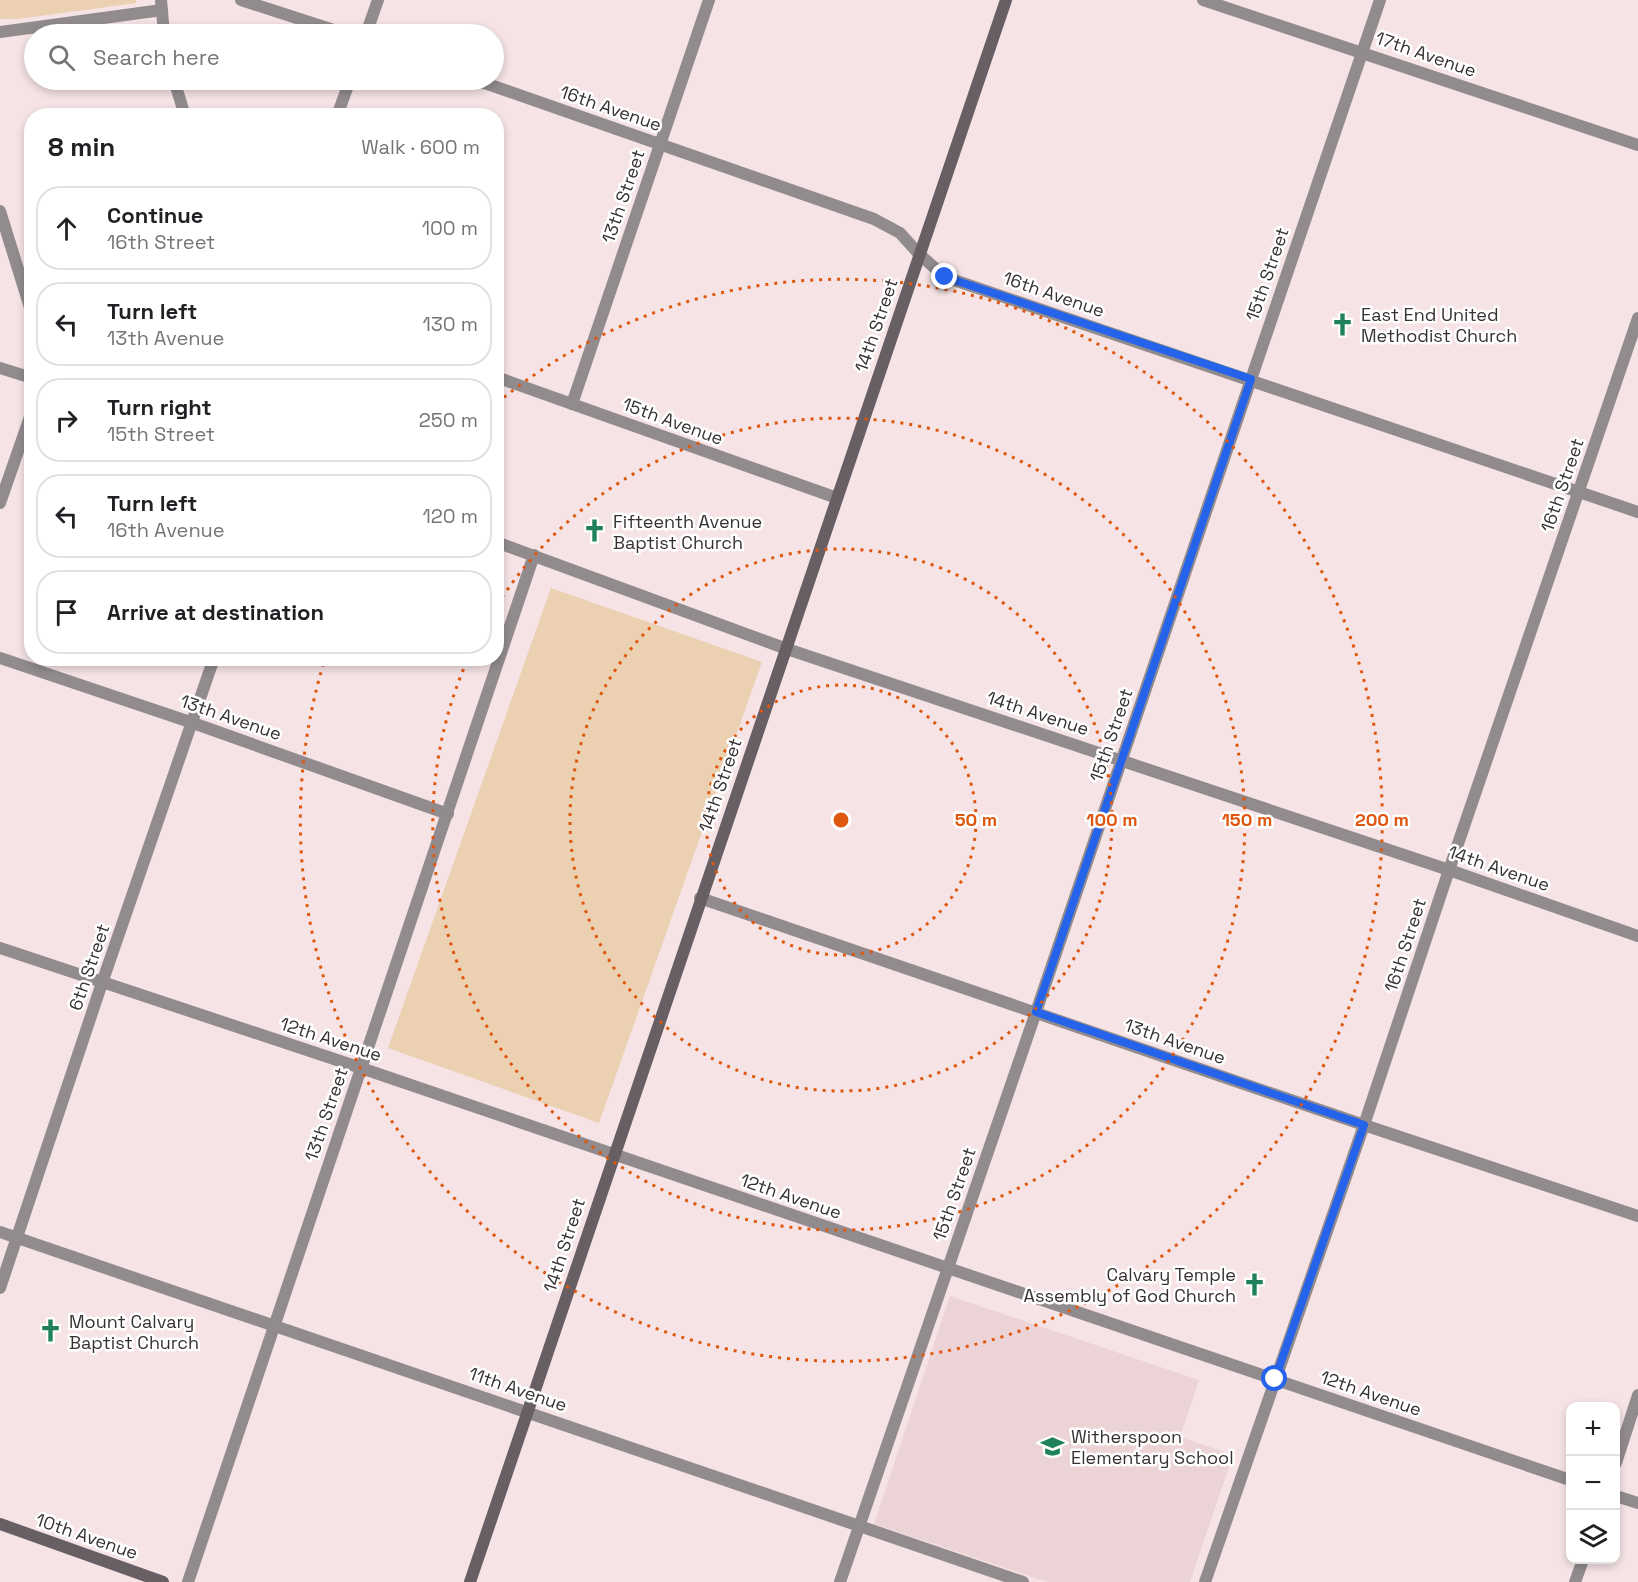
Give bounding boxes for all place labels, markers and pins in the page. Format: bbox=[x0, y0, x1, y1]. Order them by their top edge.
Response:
place label: East End United Methodist Church bbox=[1361, 303, 1517, 347]
church icon: East End United Methodist Church bbox=[1330, 311, 1356, 337]
place label: Fifteenth Avenue Baptist Church bbox=[613, 510, 762, 554]
church icon: Fifteenth Avenue Baptist Church bbox=[582, 518, 608, 544]
centre of rings bbox=[831, 810, 851, 830]
place label: Calvary Temple Assembly of God Church bbox=[1024, 1263, 1236, 1307]
church icon: Calvary Temple Assembly of God Church bbox=[1241, 1271, 1267, 1297]
place label: Mount Calvary Baptist Church bbox=[69, 1310, 199, 1354]
church icon: Mount Calvary Baptist Church bbox=[38, 1318, 64, 1344]
place label: Witherspoon Elementary School bbox=[1071, 1425, 1234, 1469]
school or university icon: Witherspoon Elementary School bbox=[1040, 1433, 1066, 1459]

